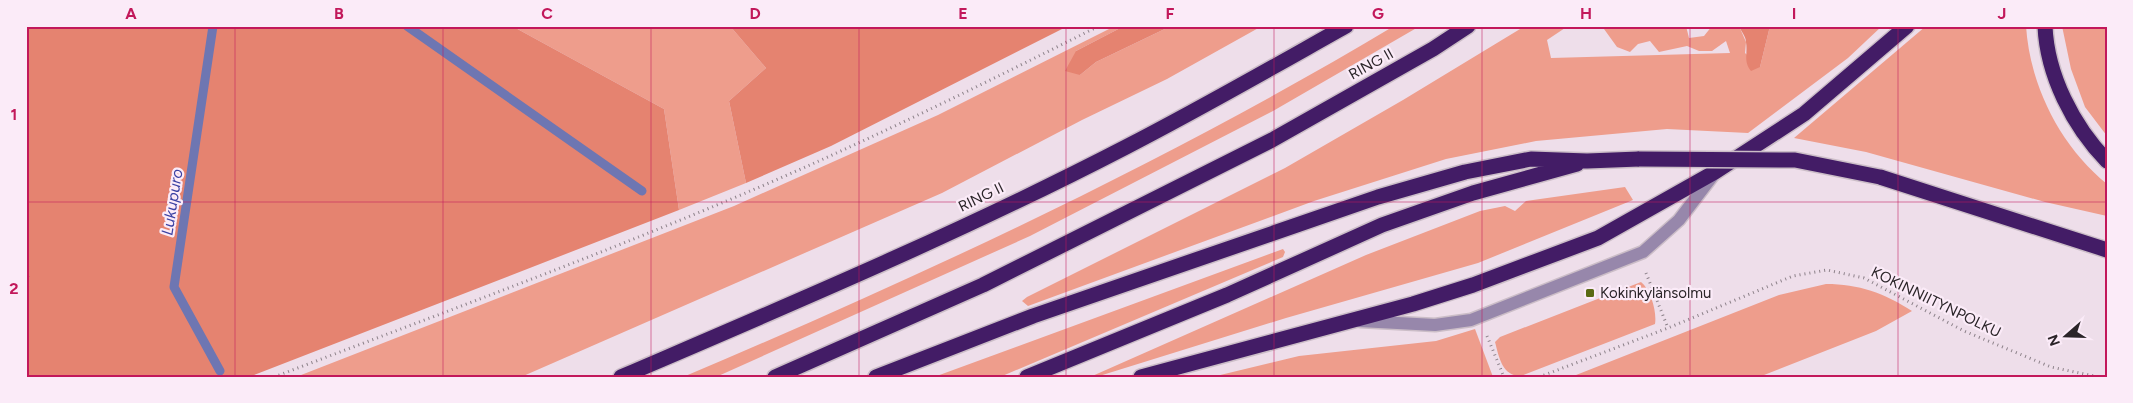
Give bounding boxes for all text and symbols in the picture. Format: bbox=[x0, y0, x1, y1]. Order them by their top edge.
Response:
text: A bbox=[125, 4, 137, 23]
text: B bbox=[334, 4, 344, 23]
text: C bbox=[541, 4, 553, 23]
text: D bbox=[749, 4, 761, 23]
text: E bbox=[958, 4, 968, 23]
text: F bbox=[1166, 4, 1175, 23]
text: G bbox=[1372, 4, 1384, 23]
text: H bbox=[1580, 4, 1592, 23]
text: I bbox=[1792, 4, 1796, 23]
text: J bbox=[1998, 4, 2006, 23]
street label: RING II bbox=[1346, 44, 1396, 84]
text: 1 bbox=[11, 105, 17, 124]
water label: Lukupuro bbox=[157, 167, 187, 237]
street label: RING II bbox=[955, 178, 1007, 216]
street label: KOKINNIITYNPOLKU bbox=[1868, 263, 2004, 341]
text: 2 bbox=[9, 279, 19, 298]
place label: Kokinkylänsolmu bbox=[1600, 284, 1711, 302]
marker: Kokinkylänsolmu bbox=[1584, 287, 1596, 299]
north arrow bbox=[2040, 310, 2090, 360]
text: N bbox=[2044, 332, 2064, 348]

